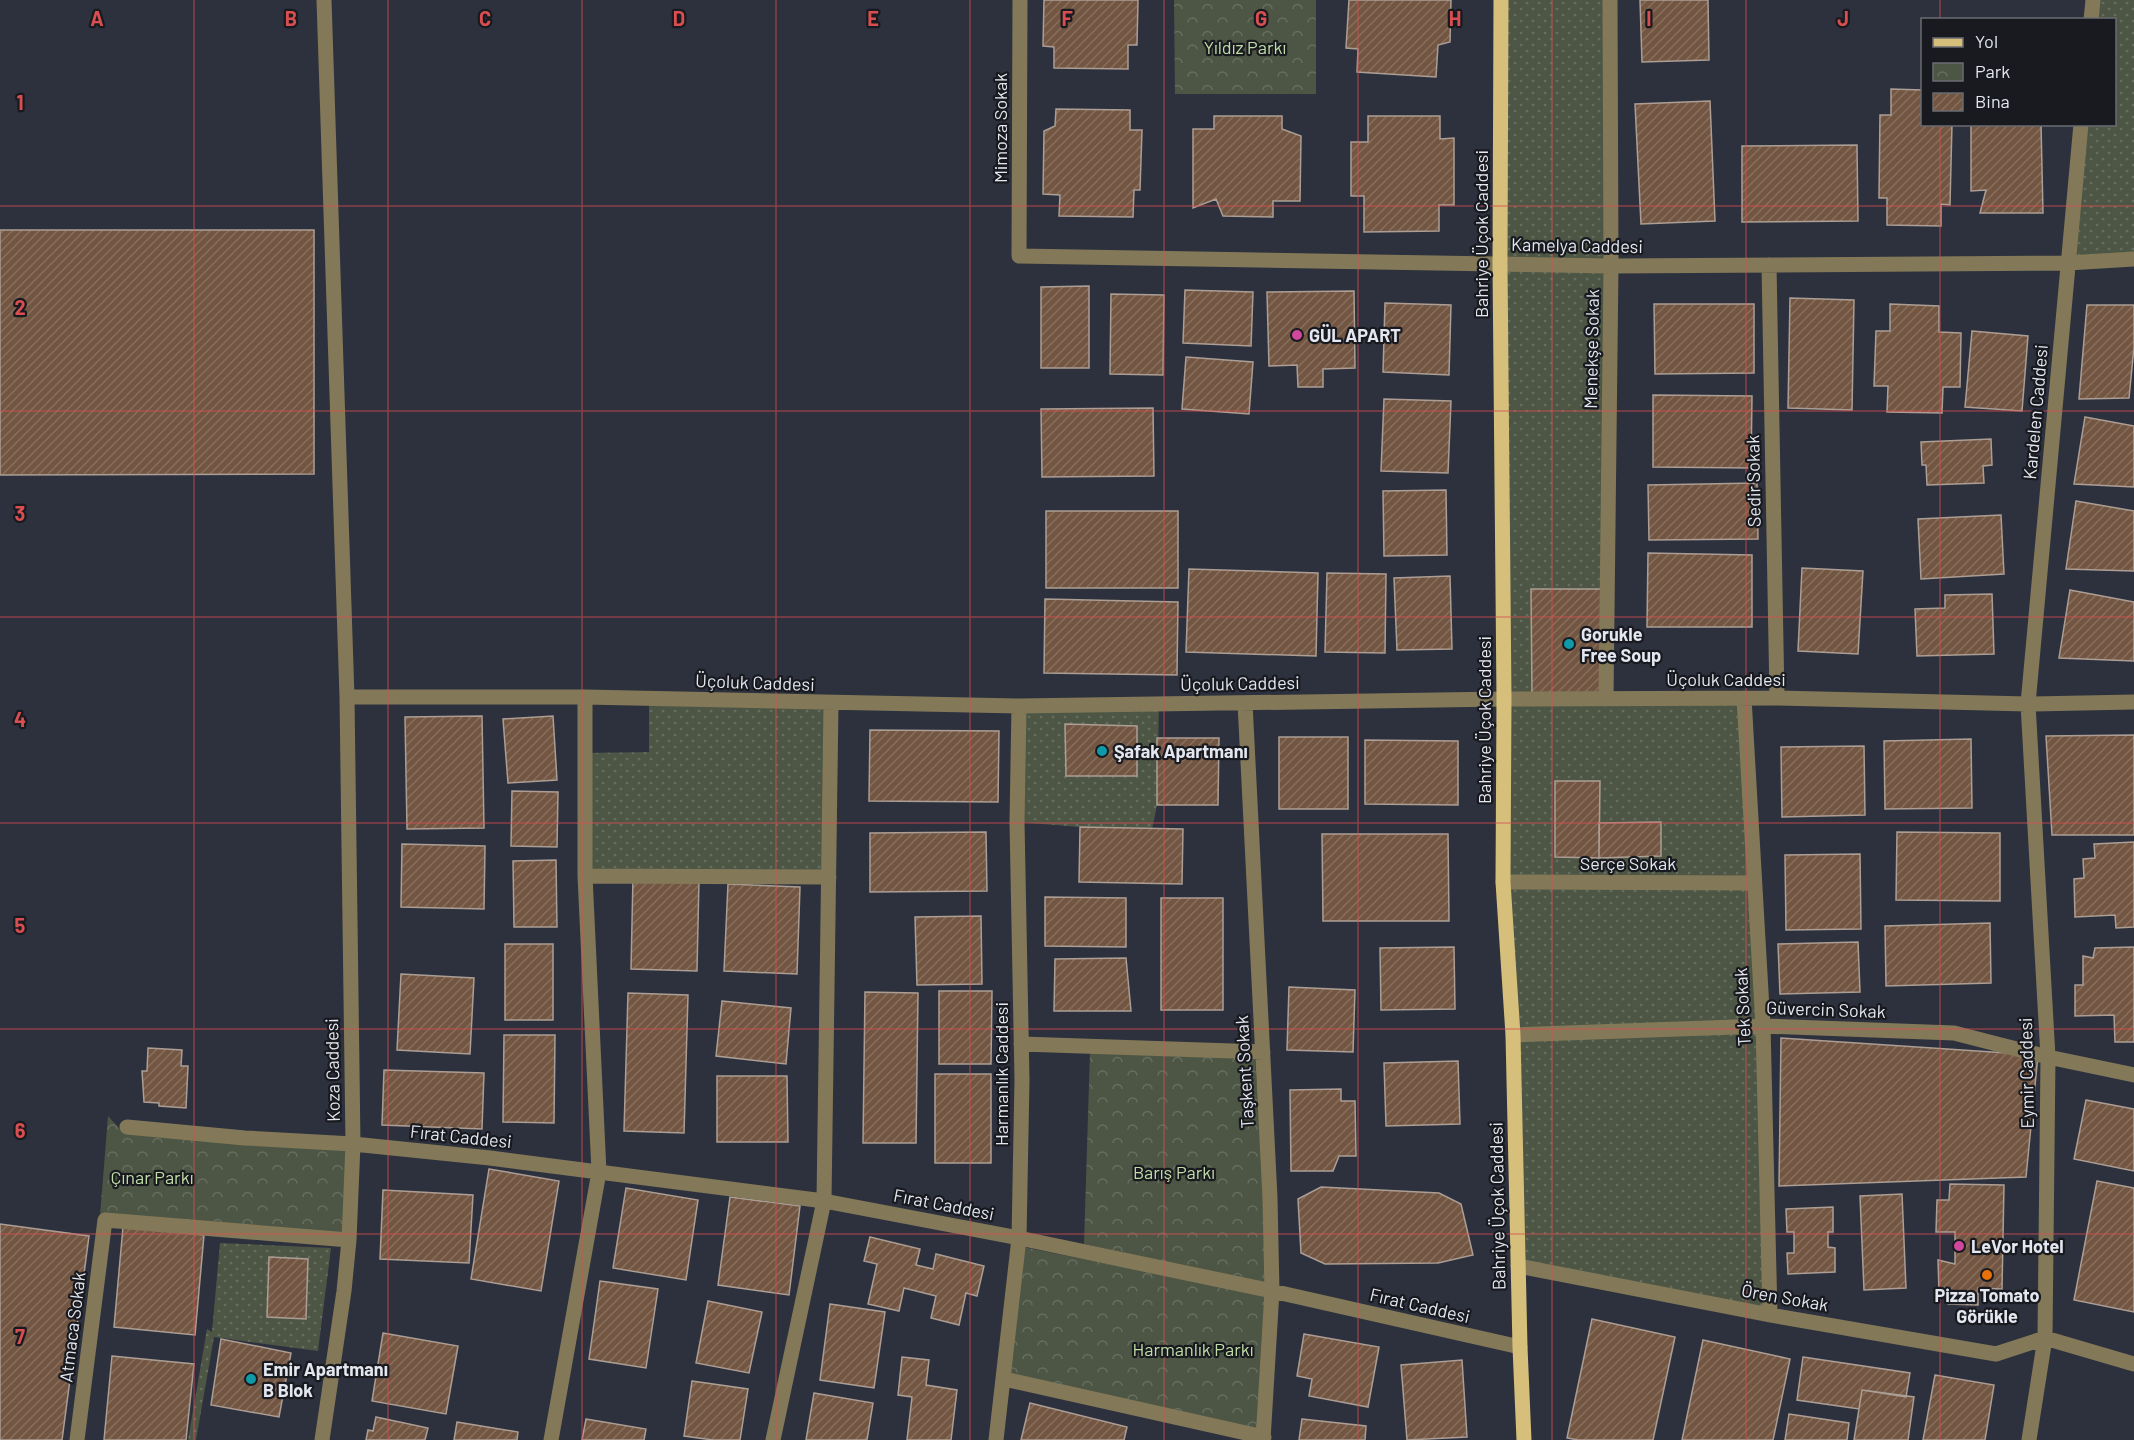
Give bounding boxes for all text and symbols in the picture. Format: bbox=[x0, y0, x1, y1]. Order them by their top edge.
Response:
text: A bbox=[90, 6, 104, 30]
text: B bbox=[285, 6, 297, 30]
text: C bbox=[479, 6, 491, 30]
text: D bbox=[673, 6, 685, 30]
text: E bbox=[867, 6, 879, 30]
text: F bbox=[1061, 6, 1073, 30]
text: G bbox=[1255, 6, 1267, 30]
text: H bbox=[1449, 6, 1461, 30]
text: I bbox=[1646, 6, 1652, 30]
text: J bbox=[1837, 6, 1849, 30]
legend bbox=[1921, 18, 2116, 126]
text: Yol bbox=[1975, 30, 1998, 52]
park label: Yıldız Parkı bbox=[1204, 36, 1286, 58]
text: Park bbox=[1975, 60, 2010, 82]
street label: Mimoza Sokak bbox=[989, 73, 1011, 183]
text: 1 bbox=[16, 90, 24, 114]
text: Bina bbox=[1975, 90, 2010, 112]
street label: Bahriye Üçok Caddesi bbox=[1470, 150, 1492, 318]
street label: Kamelya Caddesi bbox=[1511, 233, 1643, 257]
street label: Menekşe Sokak bbox=[1579, 289, 1603, 409]
text: 2 bbox=[14, 295, 26, 319]
place label: GÜL APART bbox=[1309, 324, 1401, 346]
marker: GÜL APART bbox=[1290, 328, 1304, 342]
street label: Kardelen Caddesi bbox=[2018, 344, 2052, 480]
street label: Sedir Sokak bbox=[1741, 435, 1765, 527]
text: 3 bbox=[15, 501, 25, 525]
place label: Gorukle Free Soup bbox=[1581, 623, 1661, 666]
street label: Bahriye Üçok Caddesi bbox=[1473, 636, 1495, 804]
marker: Gorukle Free Soup bbox=[1562, 637, 1576, 651]
street label: Üçoluk Caddesi bbox=[1666, 668, 1786, 690]
street label: Üçoluk Caddesi bbox=[695, 669, 815, 695]
street label: Üçoluk Caddesi bbox=[1180, 671, 1300, 695]
text: 4 bbox=[14, 707, 26, 731]
place label: Şafak Apartmanı bbox=[1114, 740, 1248, 762]
marker: Şafak Apartmanı bbox=[1095, 744, 1109, 758]
street label: Serçe Sokak bbox=[1580, 852, 1676, 874]
text: 5 bbox=[15, 913, 26, 937]
street label: Tek Sokak bbox=[1729, 967, 1755, 1047]
street label: Güvercin Sokak bbox=[1766, 996, 1886, 1022]
street label: Harmanlık Caddesi bbox=[990, 1002, 1012, 1146]
street label: Taşkent Sokak bbox=[1230, 1015, 1258, 1129]
street label: Eymir Caddesi bbox=[2014, 1017, 2038, 1129]
street label: Koza Caddesi bbox=[320, 1018, 344, 1122]
text: 6 bbox=[15, 1118, 26, 1142]
street label: Fırat Caddesi bbox=[409, 1120, 513, 1152]
street label: Bahriye Üçok Caddesi bbox=[1485, 1122, 1509, 1290]
park label: Barış Parkı bbox=[1133, 1161, 1215, 1183]
park label: Çınar Parkı bbox=[111, 1166, 193, 1188]
street label: Fırat Caddesi bbox=[892, 1183, 996, 1225]
place label: LeVor Hotel bbox=[1971, 1235, 2064, 1257]
marker: LeVor Hotel bbox=[1952, 1239, 1966, 1253]
marker: Pizza Tomato Görükle bbox=[1980, 1268, 1994, 1282]
street label: Atmaca Sokak bbox=[54, 1271, 90, 1383]
street label: Ören Sokak bbox=[1740, 1279, 1830, 1315]
street label: Fırat Caddesi bbox=[1368, 1283, 1472, 1327]
place label: Pizza Tomato Görükle bbox=[1934, 1284, 2040, 1327]
text: 7 bbox=[15, 1324, 25, 1348]
park label: Harmanlık Parkı bbox=[1132, 1338, 1254, 1360]
place label: Emir Apartmanı B Blok bbox=[263, 1358, 388, 1401]
marker: Emir Apartmanı B Blok bbox=[244, 1372, 258, 1386]

